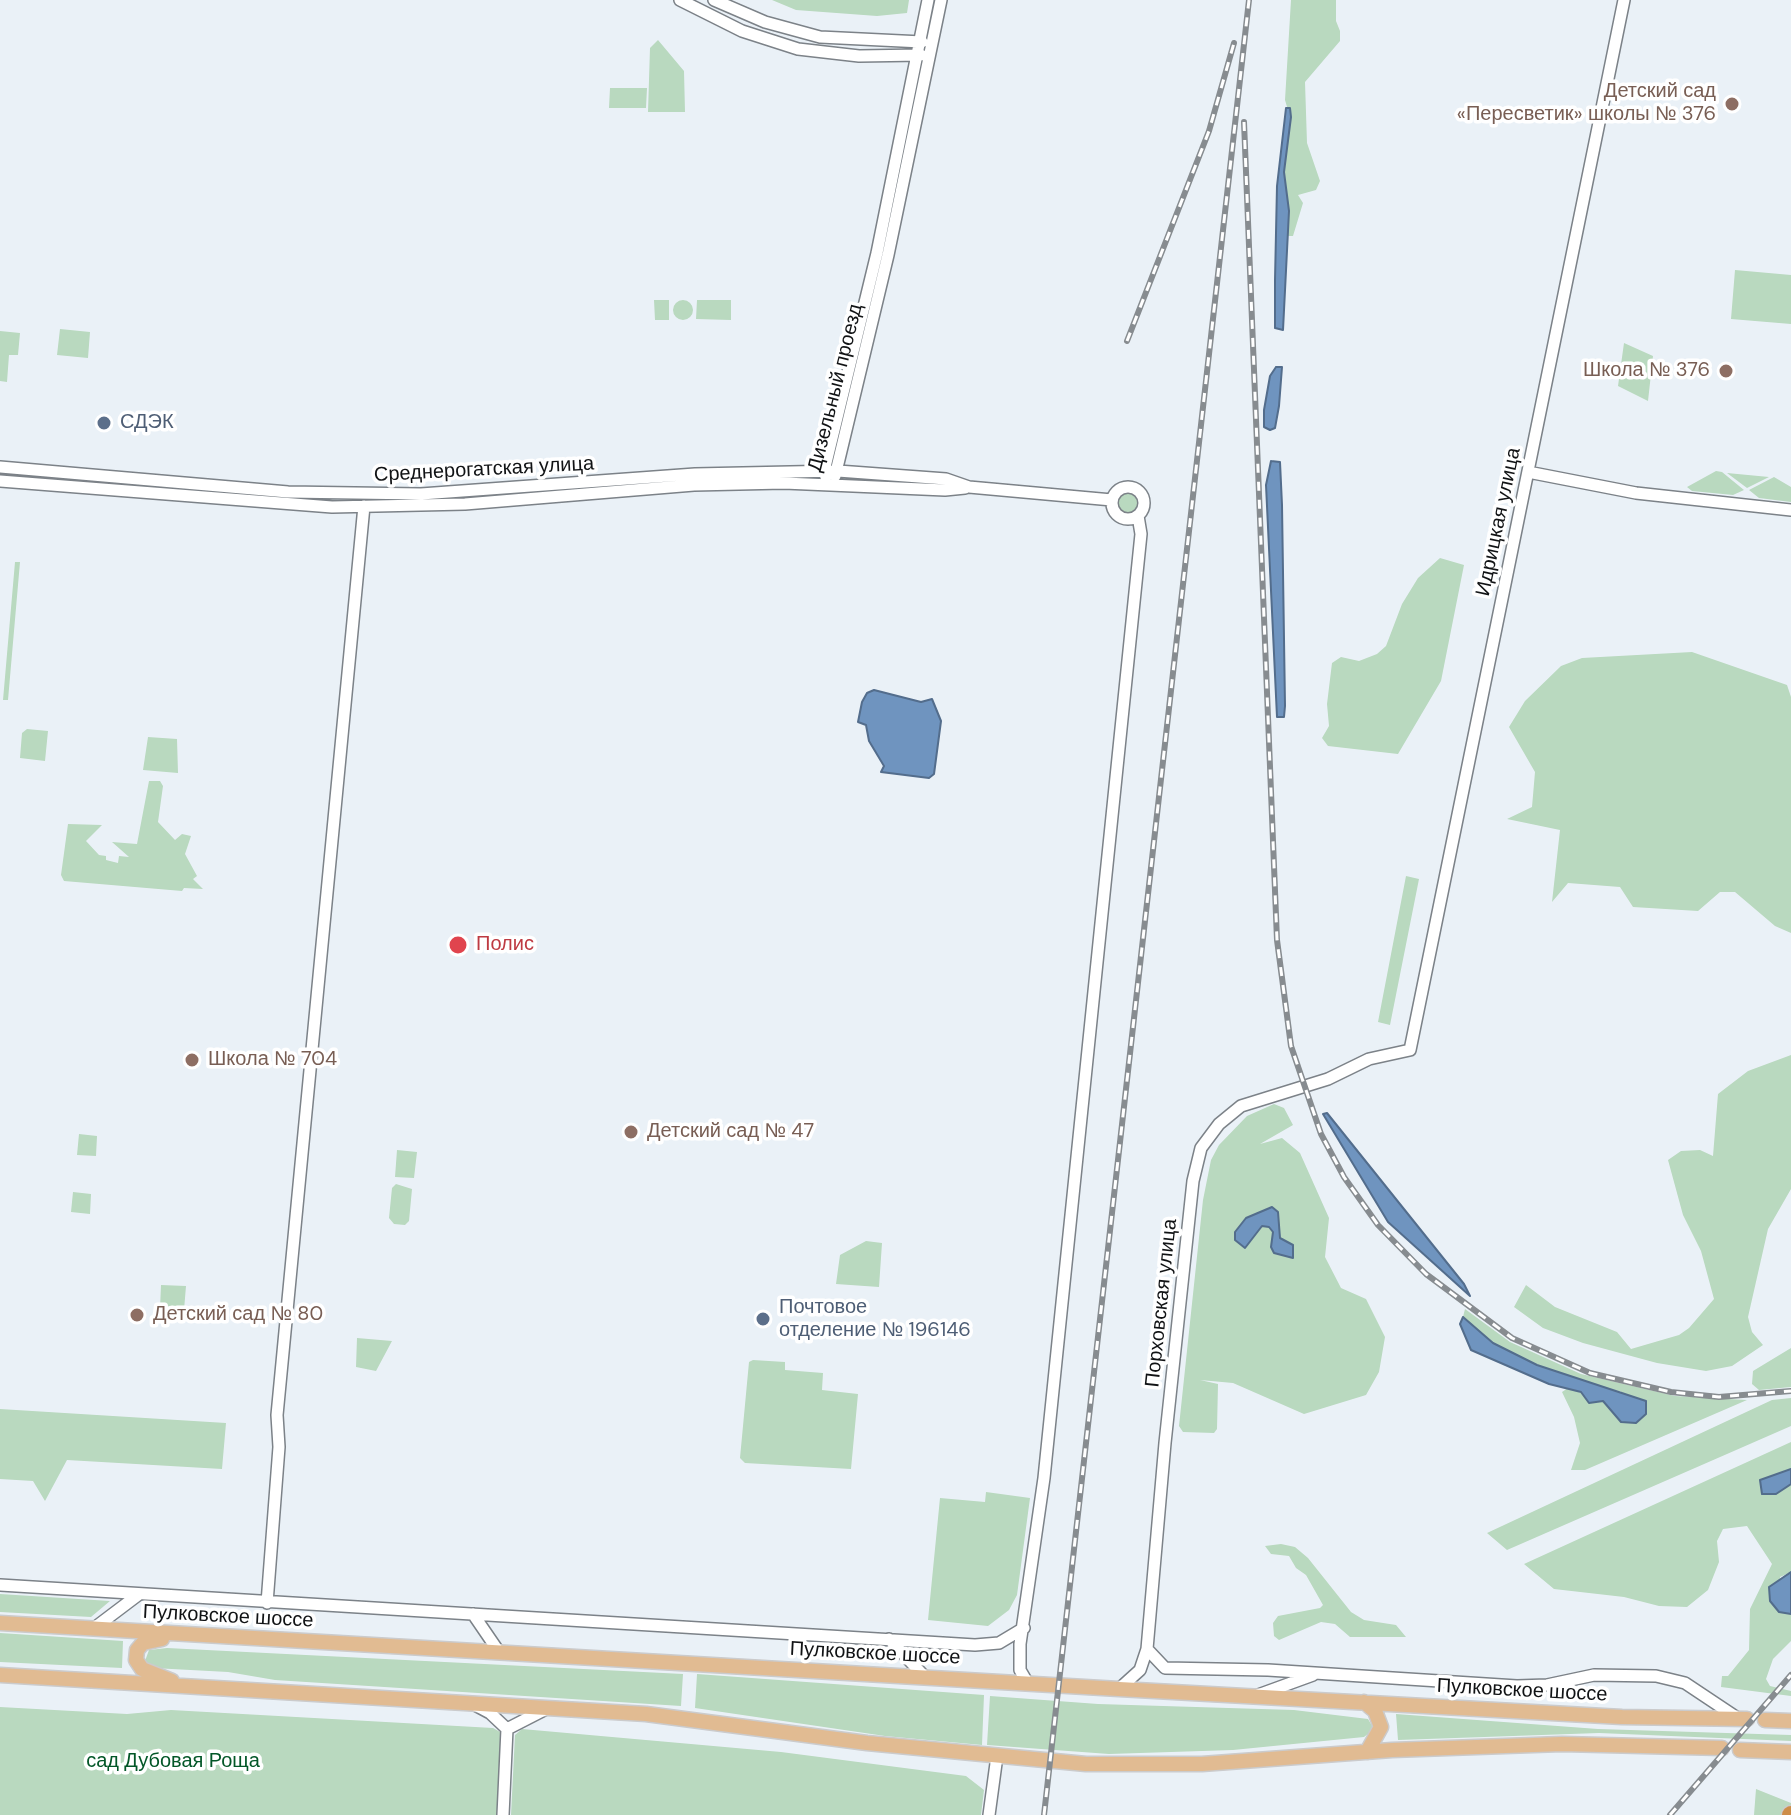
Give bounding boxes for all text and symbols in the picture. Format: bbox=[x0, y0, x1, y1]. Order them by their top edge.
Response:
place label: Детский сад «Пересветик» школы № 376 bbox=[1457, 80, 1716, 127]
marker: Детский сад «Пересветик» школы № 376 bbox=[1723, 95, 1741, 113]
street label: Дизельный проезд bbox=[804, 302, 868, 474]
place label: Школа № 376 bbox=[1583, 359, 1710, 383]
marker: Школа № 376 bbox=[1717, 362, 1735, 380]
place label: СДЭК bbox=[120, 411, 174, 435]
marker: СДЭК bbox=[95, 414, 113, 432]
street label: Идрицкая улица bbox=[1472, 446, 1526, 598]
street label: Среднерогатская улица bbox=[373, 452, 595, 488]
place label: Полис bbox=[476, 933, 534, 957]
marker: Полис bbox=[447, 934, 469, 956]
place label: Школа № 704 bbox=[208, 1048, 337, 1072]
marker: Школа № 704 bbox=[183, 1051, 201, 1069]
place label: Детский сад № 47 bbox=[647, 1120, 814, 1144]
marker: Детский сад № 47 bbox=[622, 1123, 640, 1141]
street label: Порховская улица bbox=[1141, 1218, 1183, 1388]
place label: Почтовое отделение № 196146 bbox=[779, 1296, 971, 1343]
place label: Детский сад № 80 bbox=[153, 1303, 323, 1327]
marker: Детский сад № 80 bbox=[128, 1306, 146, 1324]
marker: Почтовое отделение № 196146 bbox=[754, 1310, 772, 1328]
street label: Пулковское шоссе bbox=[142, 1601, 314, 1633]
street label: Пулковское шоссе bbox=[789, 1638, 961, 1670]
street label: Пулковское шоссе bbox=[1436, 1675, 1608, 1707]
park label: сад Дубовая Роща bbox=[86, 1750, 260, 1774]

